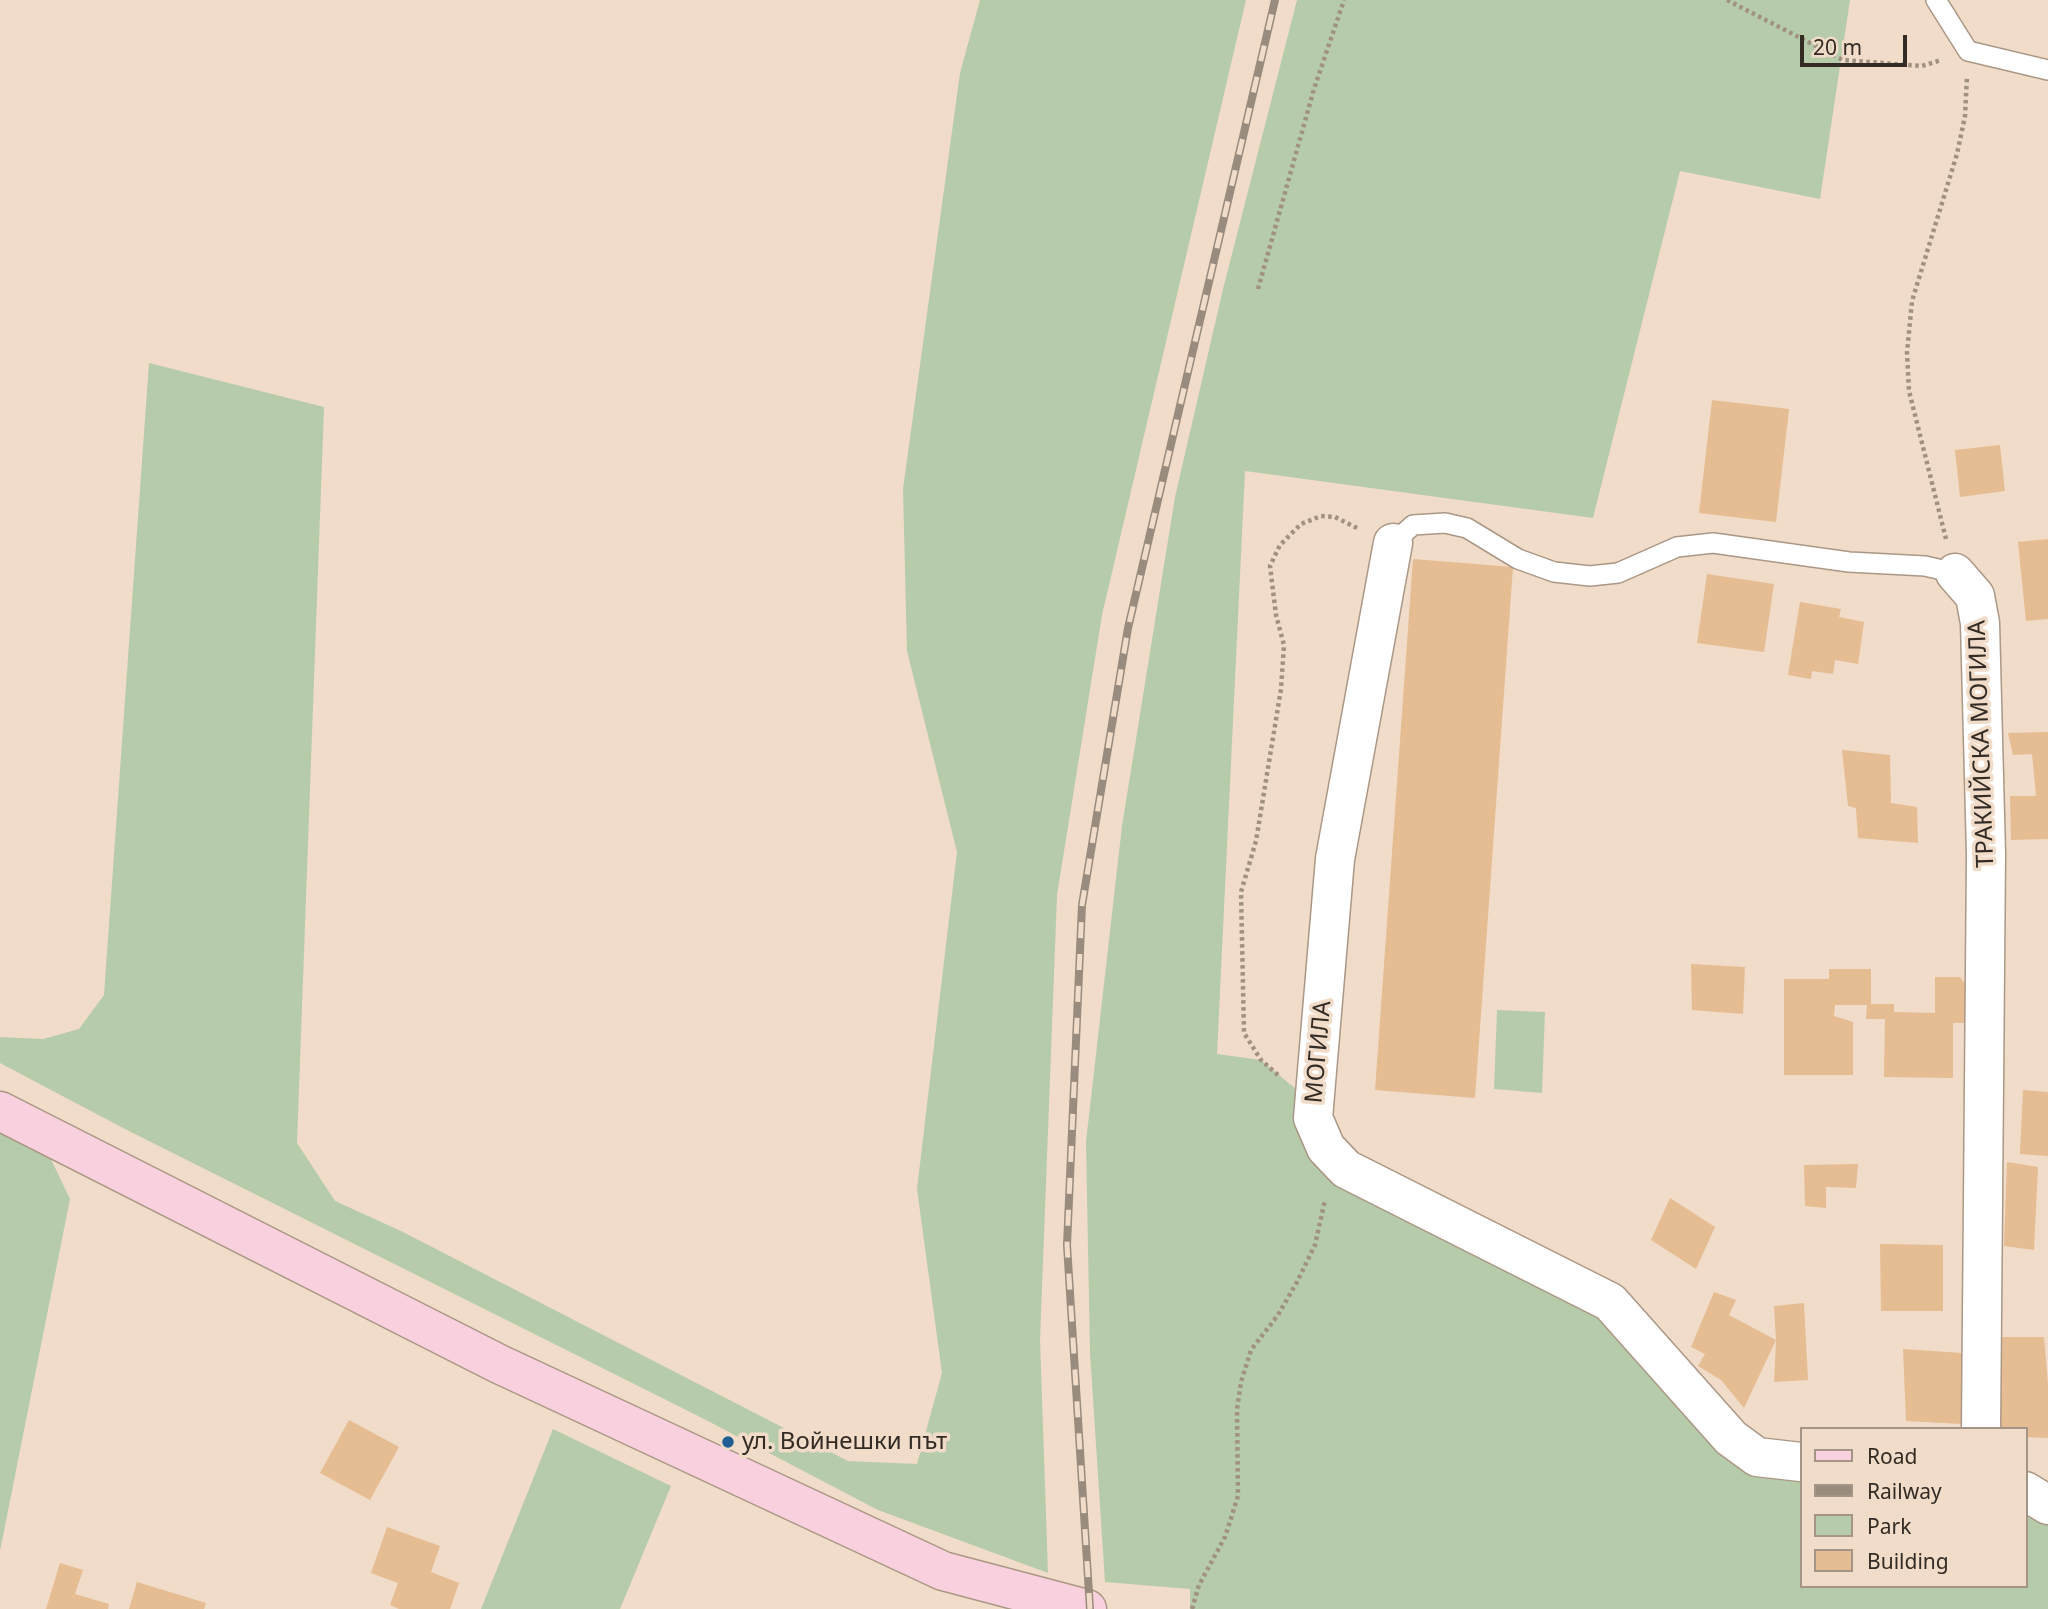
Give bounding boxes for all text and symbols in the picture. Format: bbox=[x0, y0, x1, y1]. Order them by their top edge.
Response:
scale bar bbox=[1803, 21, 1910, 65]
text: 20 m bbox=[1813, 33, 1862, 61]
street label: ТРАКИЙСКА МОГИЛА bbox=[1963, 620, 2001, 868]
street label: МОГИЛА bbox=[1300, 1000, 1338, 1104]
legend bbox=[1800, 1427, 2027, 1588]
place label: ул. Войнешки път bbox=[742, 1428, 947, 1456]
marker: ул. Войнешки път bbox=[720, 1434, 736, 1450]
text: Road bbox=[1867, 1442, 1917, 1470]
text: Railway bbox=[1867, 1477, 1942, 1505]
text: Park bbox=[1867, 1512, 1911, 1540]
text: Building bbox=[1867, 1547, 1949, 1575]

